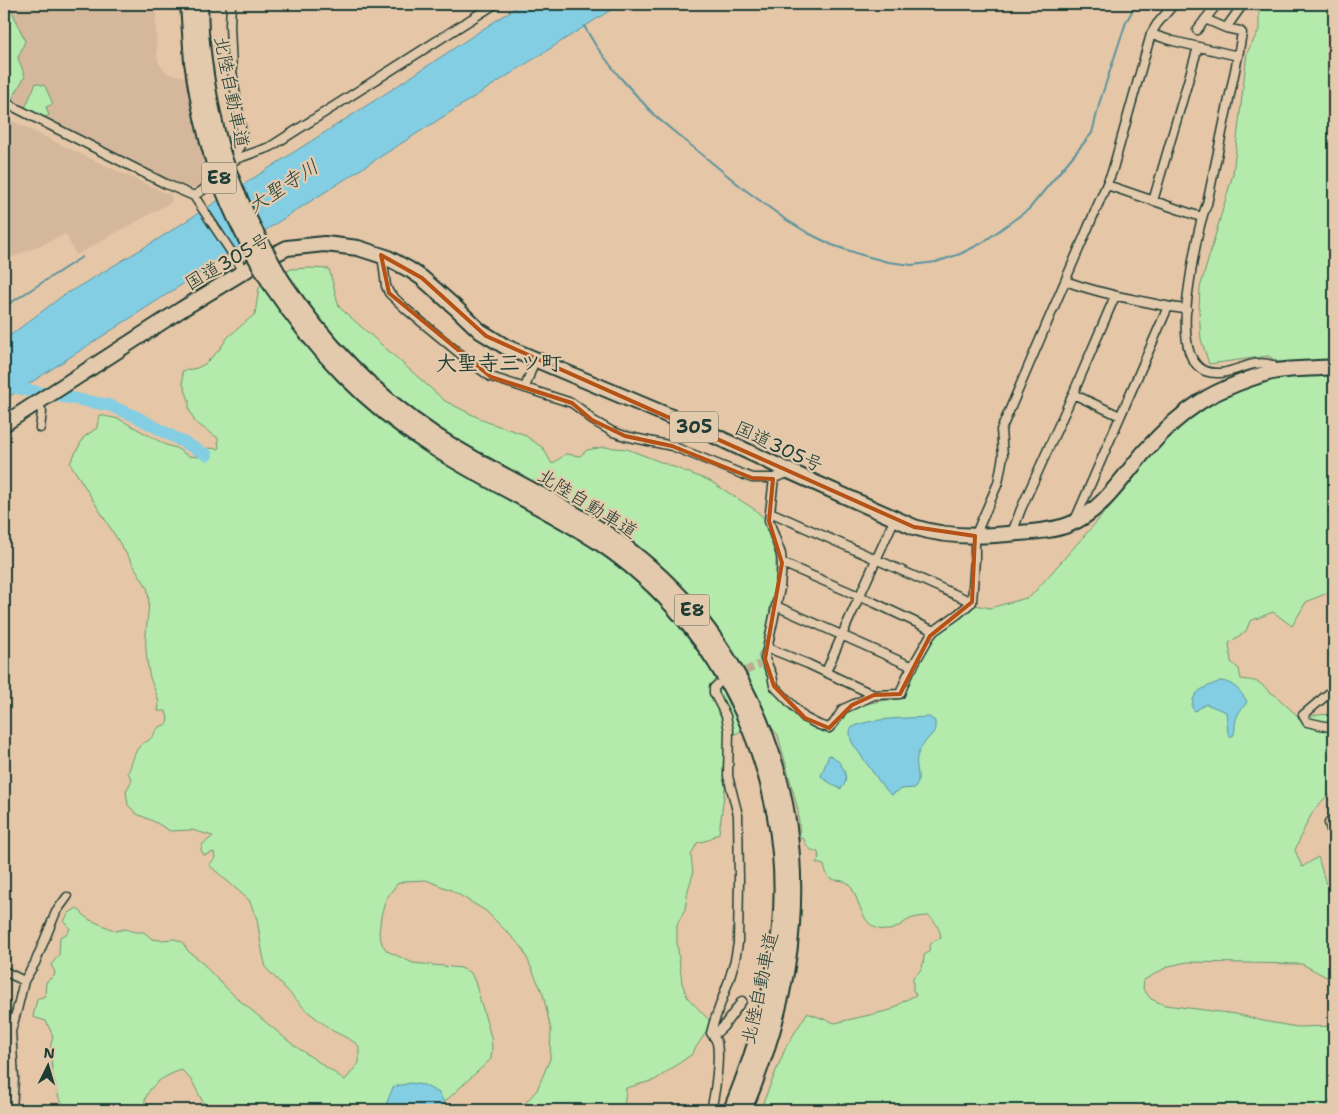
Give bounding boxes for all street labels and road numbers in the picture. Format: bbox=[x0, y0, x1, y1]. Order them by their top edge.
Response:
street label: 北陸自動車道 bbox=[208, 34, 255, 150]
road number: E8 bbox=[202, 162, 236, 194]
street label: 国道305号 bbox=[180, 227, 274, 296]
road number: 305 bbox=[670, 412, 718, 442]
street label: 国道305号 bbox=[731, 415, 827, 478]
street label: 北陸自動車道 bbox=[533, 463, 643, 544]
road number: E8 bbox=[674, 594, 710, 626]
street label: 北陸自動車道 bbox=[735, 930, 784, 1046]

